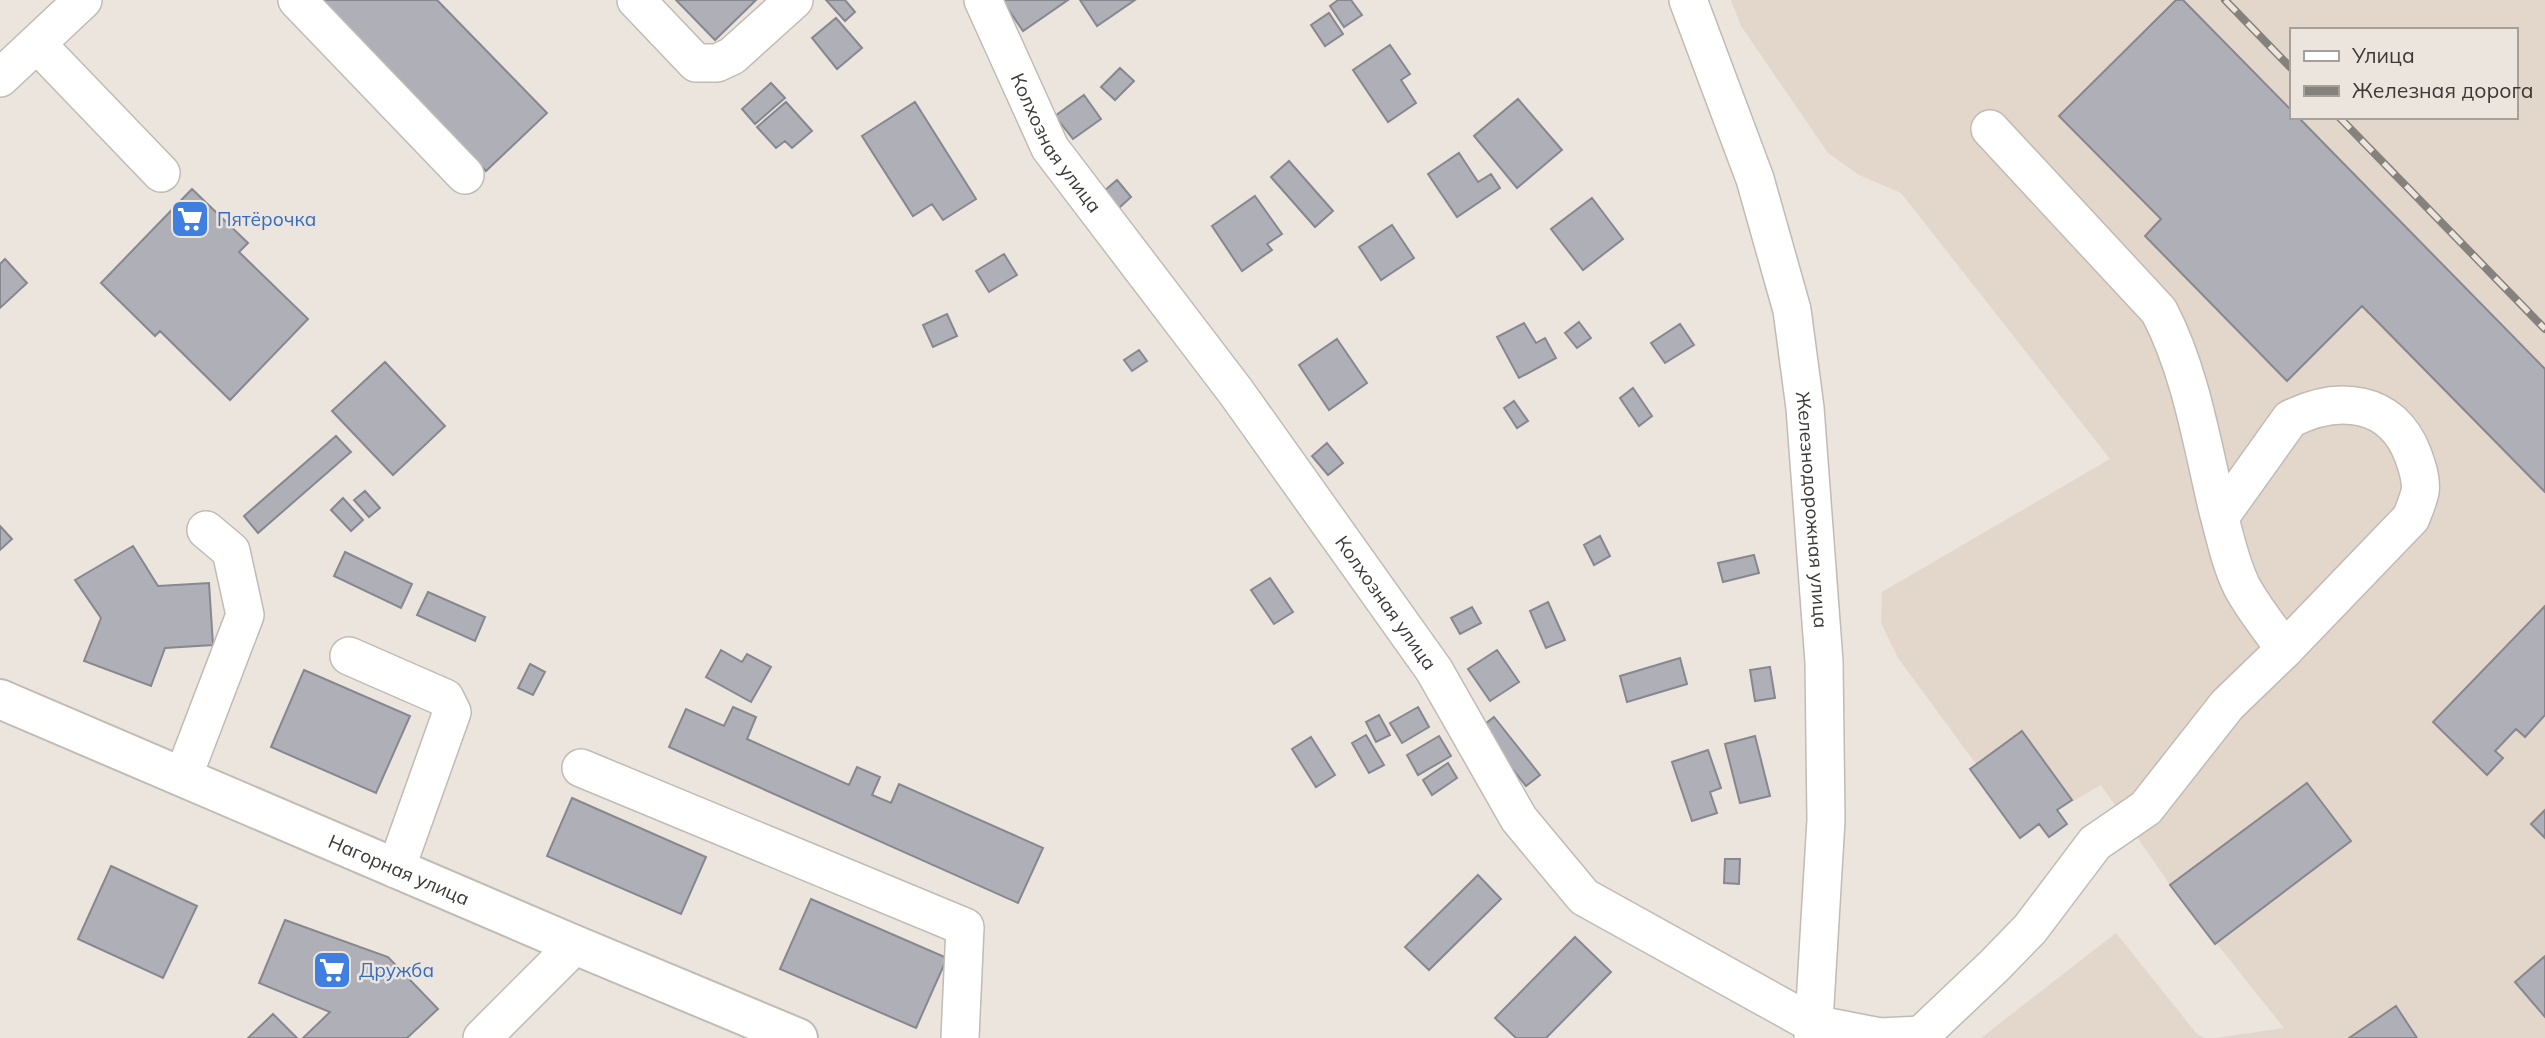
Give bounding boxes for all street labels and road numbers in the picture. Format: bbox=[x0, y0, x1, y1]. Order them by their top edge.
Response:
street label: Колхозная улица bbox=[1006, 69, 1107, 217]
street label: Железнодорожная улица bbox=[1791, 390, 1833, 629]
street label: Колхозная улица bbox=[1330, 531, 1442, 674]
street label: Нагорная улица bbox=[325, 829, 473, 910]

